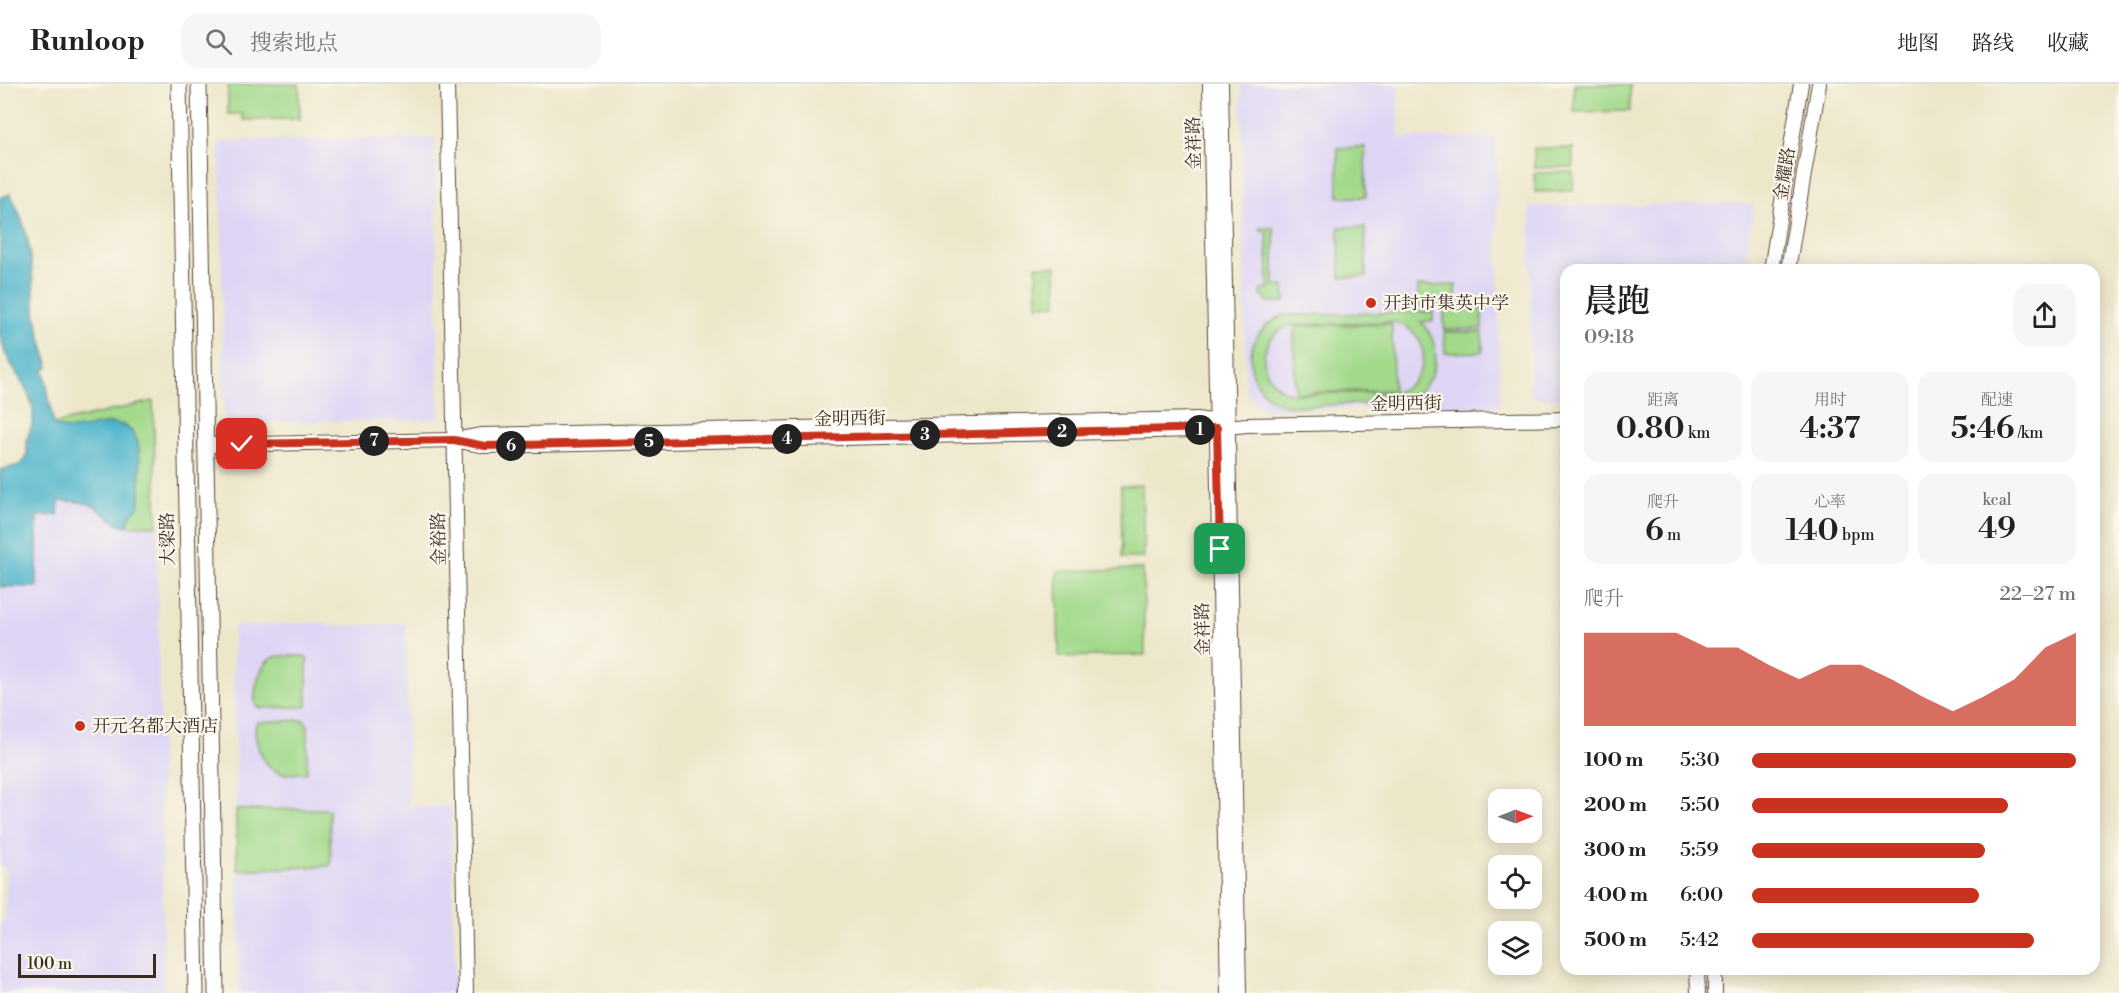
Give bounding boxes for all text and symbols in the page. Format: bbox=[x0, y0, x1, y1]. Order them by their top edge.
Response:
search box bbox=[181, 14, 601, 68]
text: Runloop bbox=[30, 24, 145, 59]
icon: search bbox=[202, 25, 235, 58]
text: 搜索地点 bbox=[250, 30, 338, 57]
text: 地图 bbox=[1897, 31, 1939, 57]
text: 路线 bbox=[1972, 31, 2014, 57]
text: 收藏 bbox=[2047, 31, 2089, 57]
street label: 金祥路 bbox=[1182, 116, 1206, 170]
street label: 金耀路 bbox=[1769, 146, 1801, 202]
text: 晨跑 bbox=[1584, 282, 1650, 323]
button: share bbox=[2013, 284, 2076, 347]
place label: 开封市集英中学 bbox=[1383, 292, 1509, 315]
marker: 开封市集英中学 bbox=[1364, 296, 1378, 310]
text: 09:18 bbox=[1584, 325, 1634, 350]
text: 距离 bbox=[1647, 390, 1679, 410]
text: 用时 bbox=[1814, 390, 1846, 410]
text: 配速 bbox=[1981, 390, 2013, 410]
street label: 金明西街 bbox=[1370, 392, 1442, 416]
street label: 金明西街 bbox=[814, 407, 886, 431]
text: 0.80 bbox=[1616, 410, 1685, 448]
text: 4:37 bbox=[1800, 410, 1860, 448]
text: 5:46 bbox=[1951, 410, 2014, 448]
pin: 1 bbox=[1185, 415, 1215, 445]
pin: 2 bbox=[1047, 417, 1077, 447]
pin bbox=[216, 418, 267, 469]
pin: 3 bbox=[910, 420, 940, 450]
text: 1 bbox=[1196, 420, 1204, 440]
text: 2 bbox=[1057, 422, 1067, 442]
text: km bbox=[1685, 423, 1710, 443]
text: /km bbox=[2014, 423, 2043, 443]
pin: 4 bbox=[772, 424, 802, 454]
text: 3 bbox=[920, 425, 930, 445]
pin: 7 bbox=[359, 426, 389, 456]
icon: check bbox=[225, 427, 258, 460]
pin: 5 bbox=[634, 427, 664, 457]
text: 4 bbox=[782, 429, 792, 449]
text: 7 bbox=[369, 431, 379, 451]
pin: 6 bbox=[496, 431, 526, 461]
text: 5 bbox=[644, 432, 654, 452]
text: 6 bbox=[506, 436, 516, 456]
text: kcal bbox=[1982, 490, 2012, 510]
text: 爬升 bbox=[1647, 492, 1679, 512]
text: 心率 bbox=[1814, 492, 1846, 512]
text: 49 bbox=[1978, 510, 2016, 548]
street label: 大梁路 bbox=[156, 512, 180, 566]
street label: 金裕路 bbox=[427, 512, 451, 566]
text: 6 bbox=[1645, 512, 1664, 550]
text: 140 bbox=[1786, 512, 1839, 550]
pin bbox=[1194, 523, 1245, 574]
text: m bbox=[1664, 525, 1681, 545]
text: bpm bbox=[1839, 525, 1874, 545]
icon: arrive bbox=[1203, 532, 1236, 565]
text: 22–27 m bbox=[1999, 582, 2076, 607]
text: 爬升 bbox=[1584, 587, 1624, 612]
street label: 金祥路 bbox=[1191, 602, 1215, 656]
place label: 开元名都大酒店 bbox=[92, 715, 218, 738]
marker: 开元名都大酒店 bbox=[73, 719, 87, 733]
text: 100 m bbox=[1584, 748, 1643, 773]
text: 5:30 bbox=[1680, 748, 1720, 773]
north arrow bbox=[1488, 789, 1542, 843]
map controls bbox=[1488, 789, 1542, 975]
text: 200 m bbox=[1584, 793, 1647, 818]
text: 5:50 bbox=[1680, 793, 1720, 818]
text: 300 m bbox=[1584, 838, 1647, 863]
text: 5:59 bbox=[1680, 838, 1719, 863]
button: locate bbox=[1488, 855, 1542, 909]
text: 400 m bbox=[1584, 883, 1648, 908]
text: 6:00 bbox=[1680, 883, 1723, 908]
button: layers bbox=[1488, 921, 1542, 975]
text: 500 m bbox=[1584, 928, 1647, 953]
text: 5:42 bbox=[1680, 928, 1719, 953]
scale bar bbox=[18, 951, 156, 978]
text: 100 m bbox=[27, 954, 72, 974]

